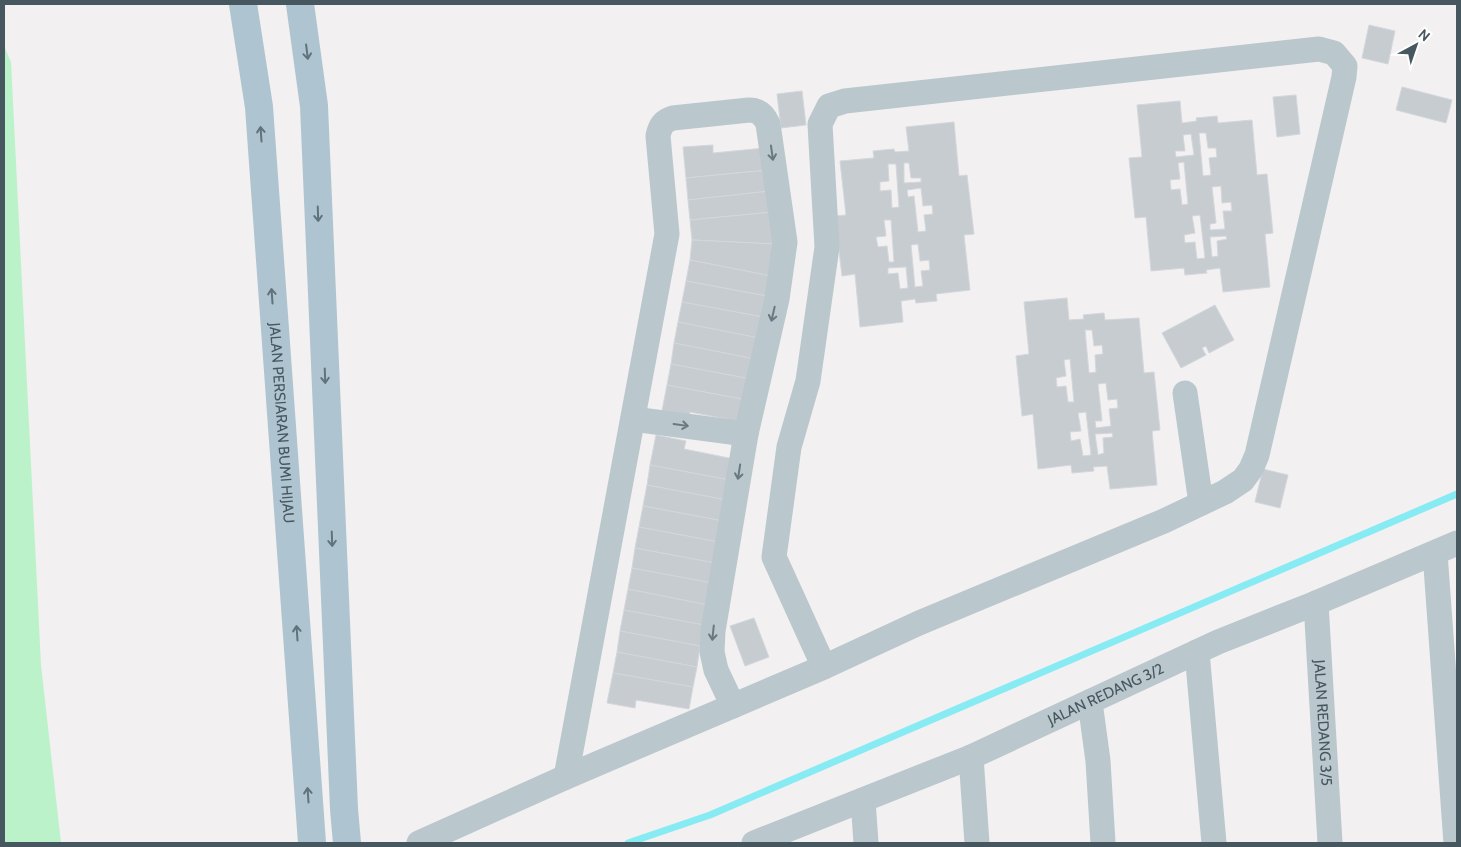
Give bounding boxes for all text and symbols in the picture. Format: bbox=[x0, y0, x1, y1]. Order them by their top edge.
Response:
north arrow bbox=[1391, 20, 1441, 70]
text: N bbox=[1415, 25, 1434, 45]
one-way arrow bbox=[302, 44, 312, 60]
one-way arrow bbox=[256, 126, 265, 142]
one-way arrow bbox=[767, 145, 777, 161]
one-way arrow bbox=[314, 206, 323, 222]
one-way arrow bbox=[268, 288, 277, 304]
one-way arrow bbox=[768, 305, 778, 321]
street label: JALAN PERSIARAN BUMI HIJAU bbox=[265, 321, 298, 524]
one-way arrow bbox=[321, 368, 330, 384]
one-way arrow bbox=[673, 420, 689, 430]
one-way arrow bbox=[734, 464, 744, 480]
one-way arrow bbox=[327, 530, 337, 547]
one-way arrow bbox=[708, 624, 718, 640]
one-way arrow bbox=[292, 625, 301, 641]
street label: JALAN REDANG 3/5 bbox=[1310, 658, 1336, 786]
street label: JALAN REDANG 3/2 bbox=[1044, 659, 1167, 729]
one-way arrow bbox=[304, 787, 313, 803]

